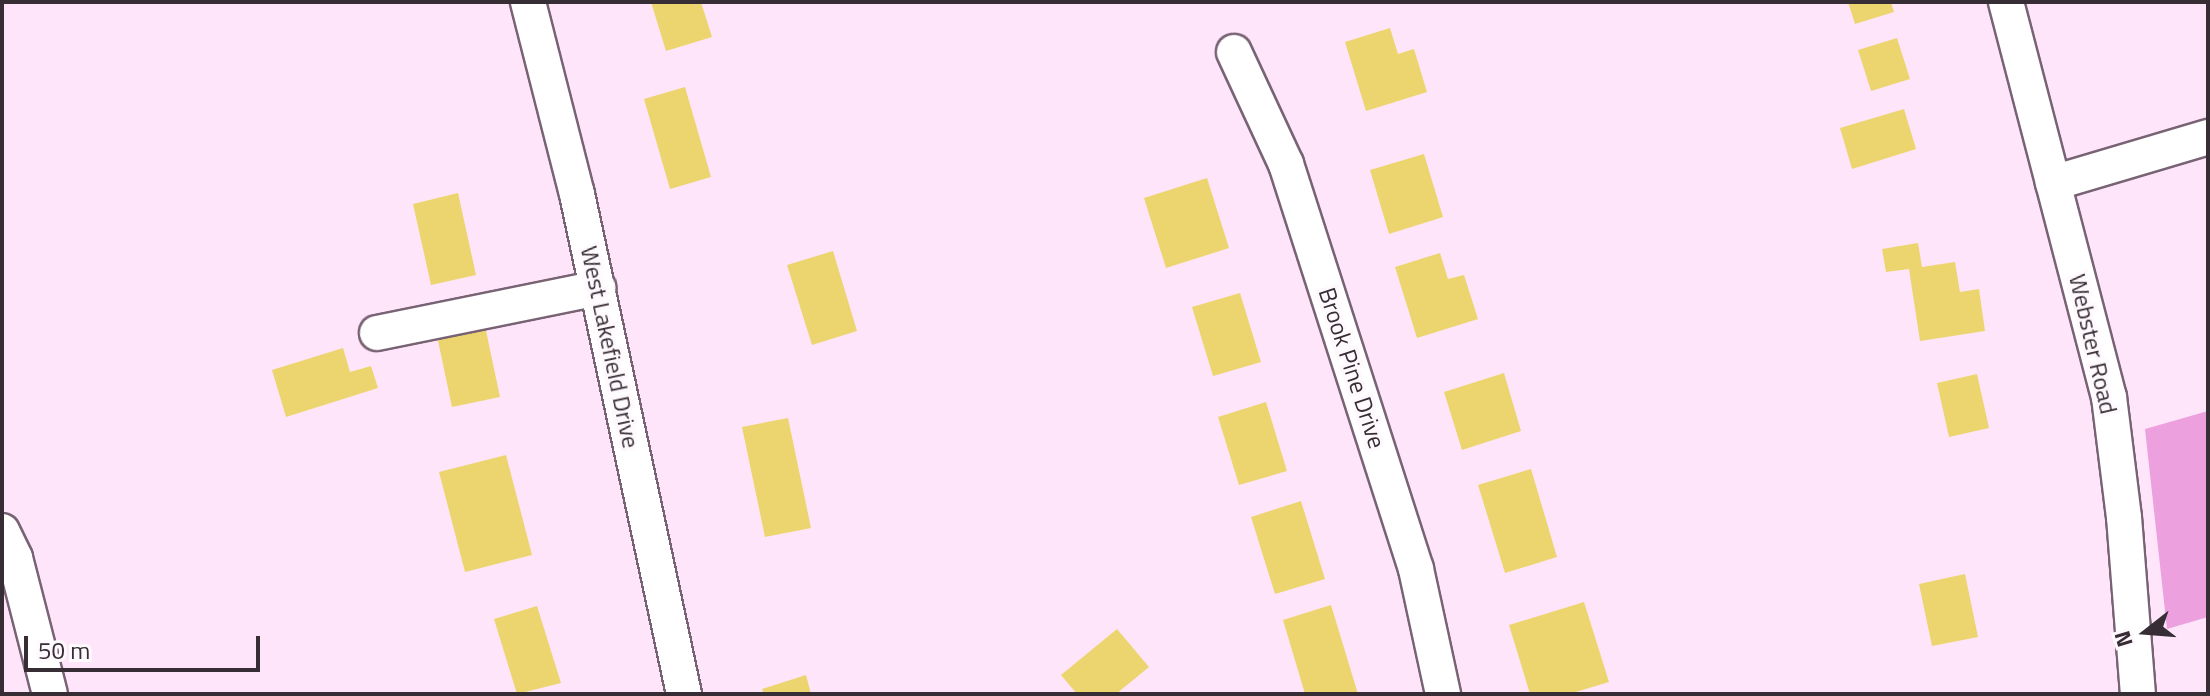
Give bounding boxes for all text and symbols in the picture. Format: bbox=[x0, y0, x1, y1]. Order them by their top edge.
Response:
street label: West Lakefield Drive bbox=[575, 243, 645, 451]
street label: Webster Road bbox=[2063, 271, 2123, 417]
street label: Brook Pine Drive bbox=[1312, 284, 1392, 452]
north arrow bbox=[2106, 592, 2186, 672]
scale bar bbox=[28, 620, 264, 670]
text: N bbox=[2105, 627, 2142, 651]
text: 50 m bbox=[38, 632, 90, 668]

